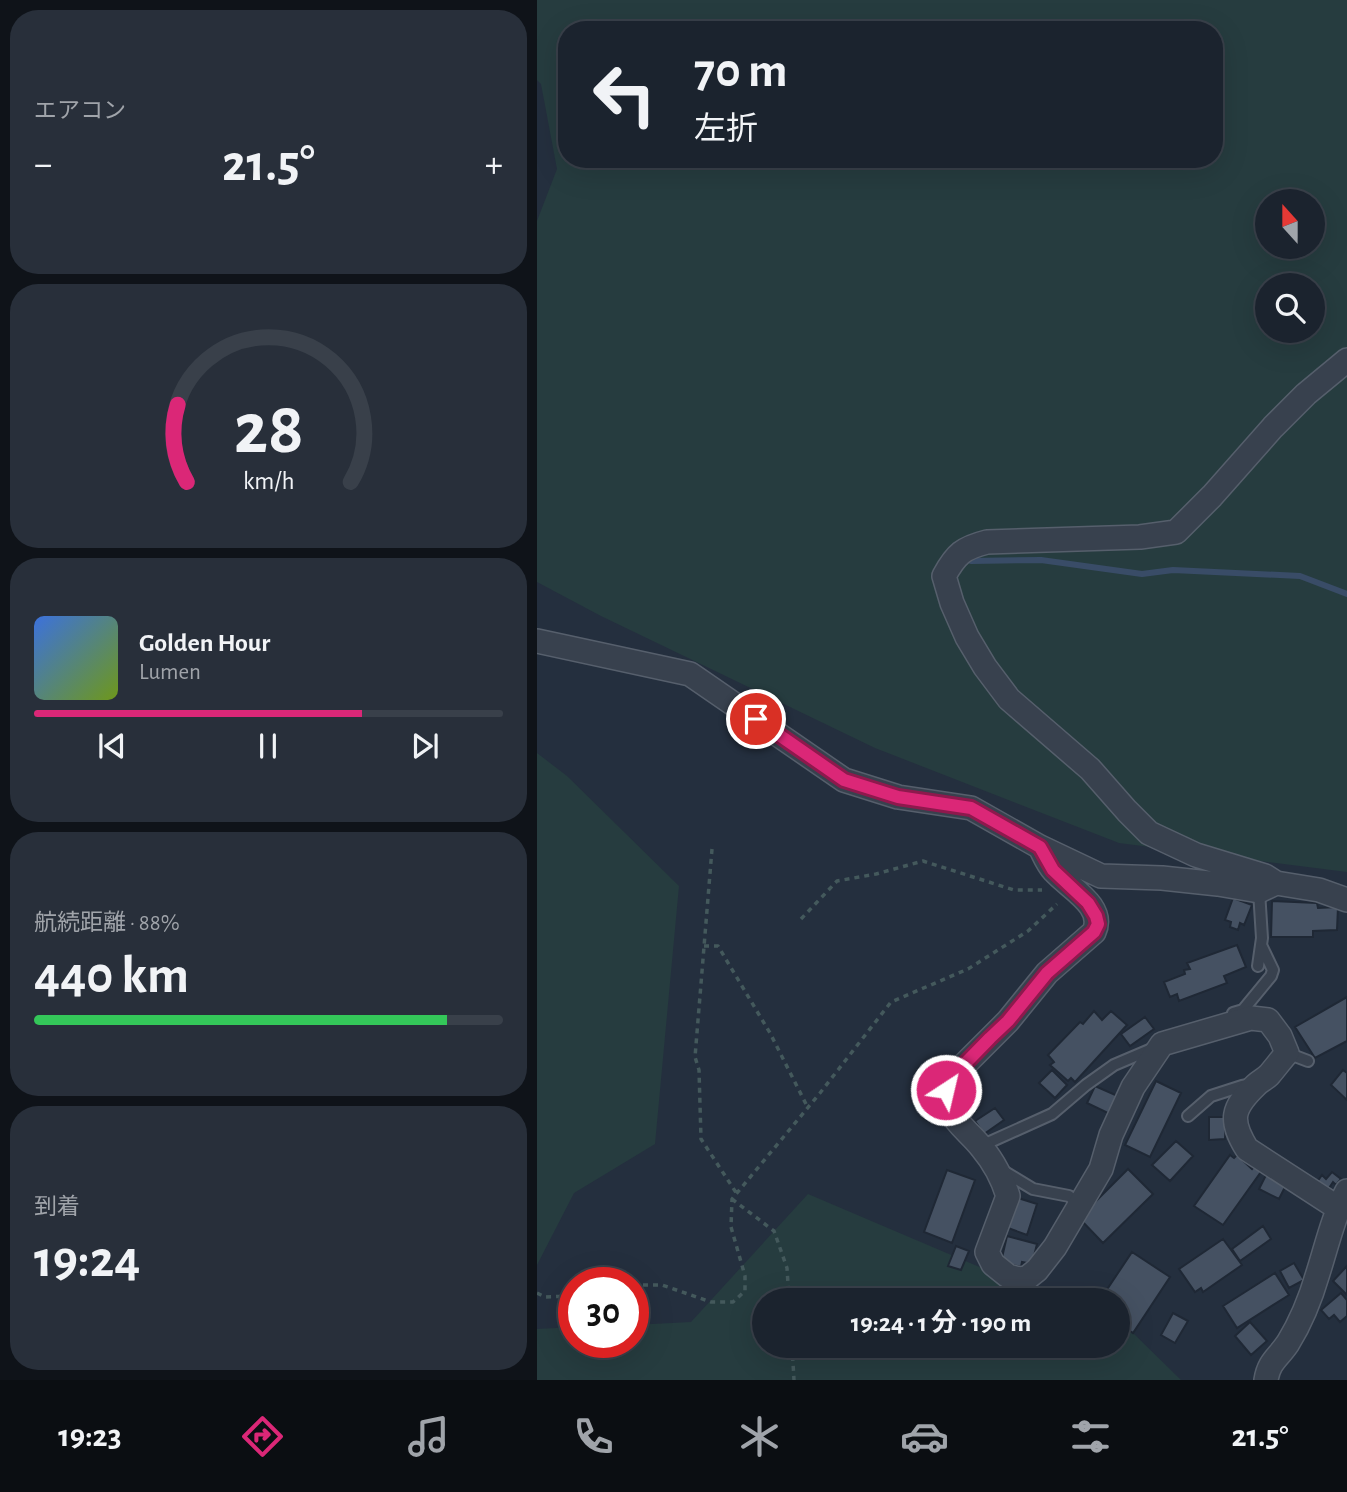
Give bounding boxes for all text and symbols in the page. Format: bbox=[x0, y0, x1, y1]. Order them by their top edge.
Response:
text: 70 m bbox=[694, 47, 788, 96]
icon: left bbox=[579, 49, 670, 140]
text: エアコン bbox=[34, 100, 126, 123]
text: 左折 bbox=[694, 113, 758, 145]
text: 21.5° bbox=[222, 138, 315, 190]
text: − bbox=[34, 146, 52, 184]
text: + bbox=[485, 146, 503, 184]
north arrow bbox=[1255, 189, 1325, 259]
map controls bbox=[1255, 189, 1325, 343]
button: search bbox=[1255, 273, 1325, 343]
text: 28 bbox=[233, 394, 304, 467]
text: km/h bbox=[243, 469, 294, 494]
text: Golden Hour bbox=[139, 630, 270, 656]
text: Lumen bbox=[139, 661, 201, 684]
pin bbox=[726, 689, 786, 749]
icon: arrive bbox=[737, 700, 775, 738]
icon: previous bbox=[93, 727, 131, 765]
icon: pause bbox=[249, 727, 287, 765]
icon: next bbox=[406, 727, 444, 765]
text: 航続距離 · 88% bbox=[34, 912, 180, 935]
text: 440 km bbox=[34, 950, 189, 1002]
position arrow bbox=[909, 1053, 983, 1127]
text: 到着 bbox=[34, 1196, 80, 1219]
text: 19:24 bbox=[34, 1234, 140, 1286]
speed limit sign: 30 bbox=[558, 1267, 649, 1358]
text: 19:24 · 1 分 · 190 m bbox=[851, 1310, 1031, 1336]
icon: directions bbox=[238, 1412, 287, 1461]
icon: music bbox=[404, 1412, 453, 1461]
icon: phone bbox=[569, 1412, 618, 1461]
icon: climate bbox=[735, 1412, 784, 1461]
icon: car bbox=[900, 1412, 949, 1461]
icon: filters bbox=[1066, 1412, 1115, 1461]
text: 19:23 bbox=[58, 1420, 121, 1452]
text: 21.5° bbox=[1232, 1420, 1289, 1452]

